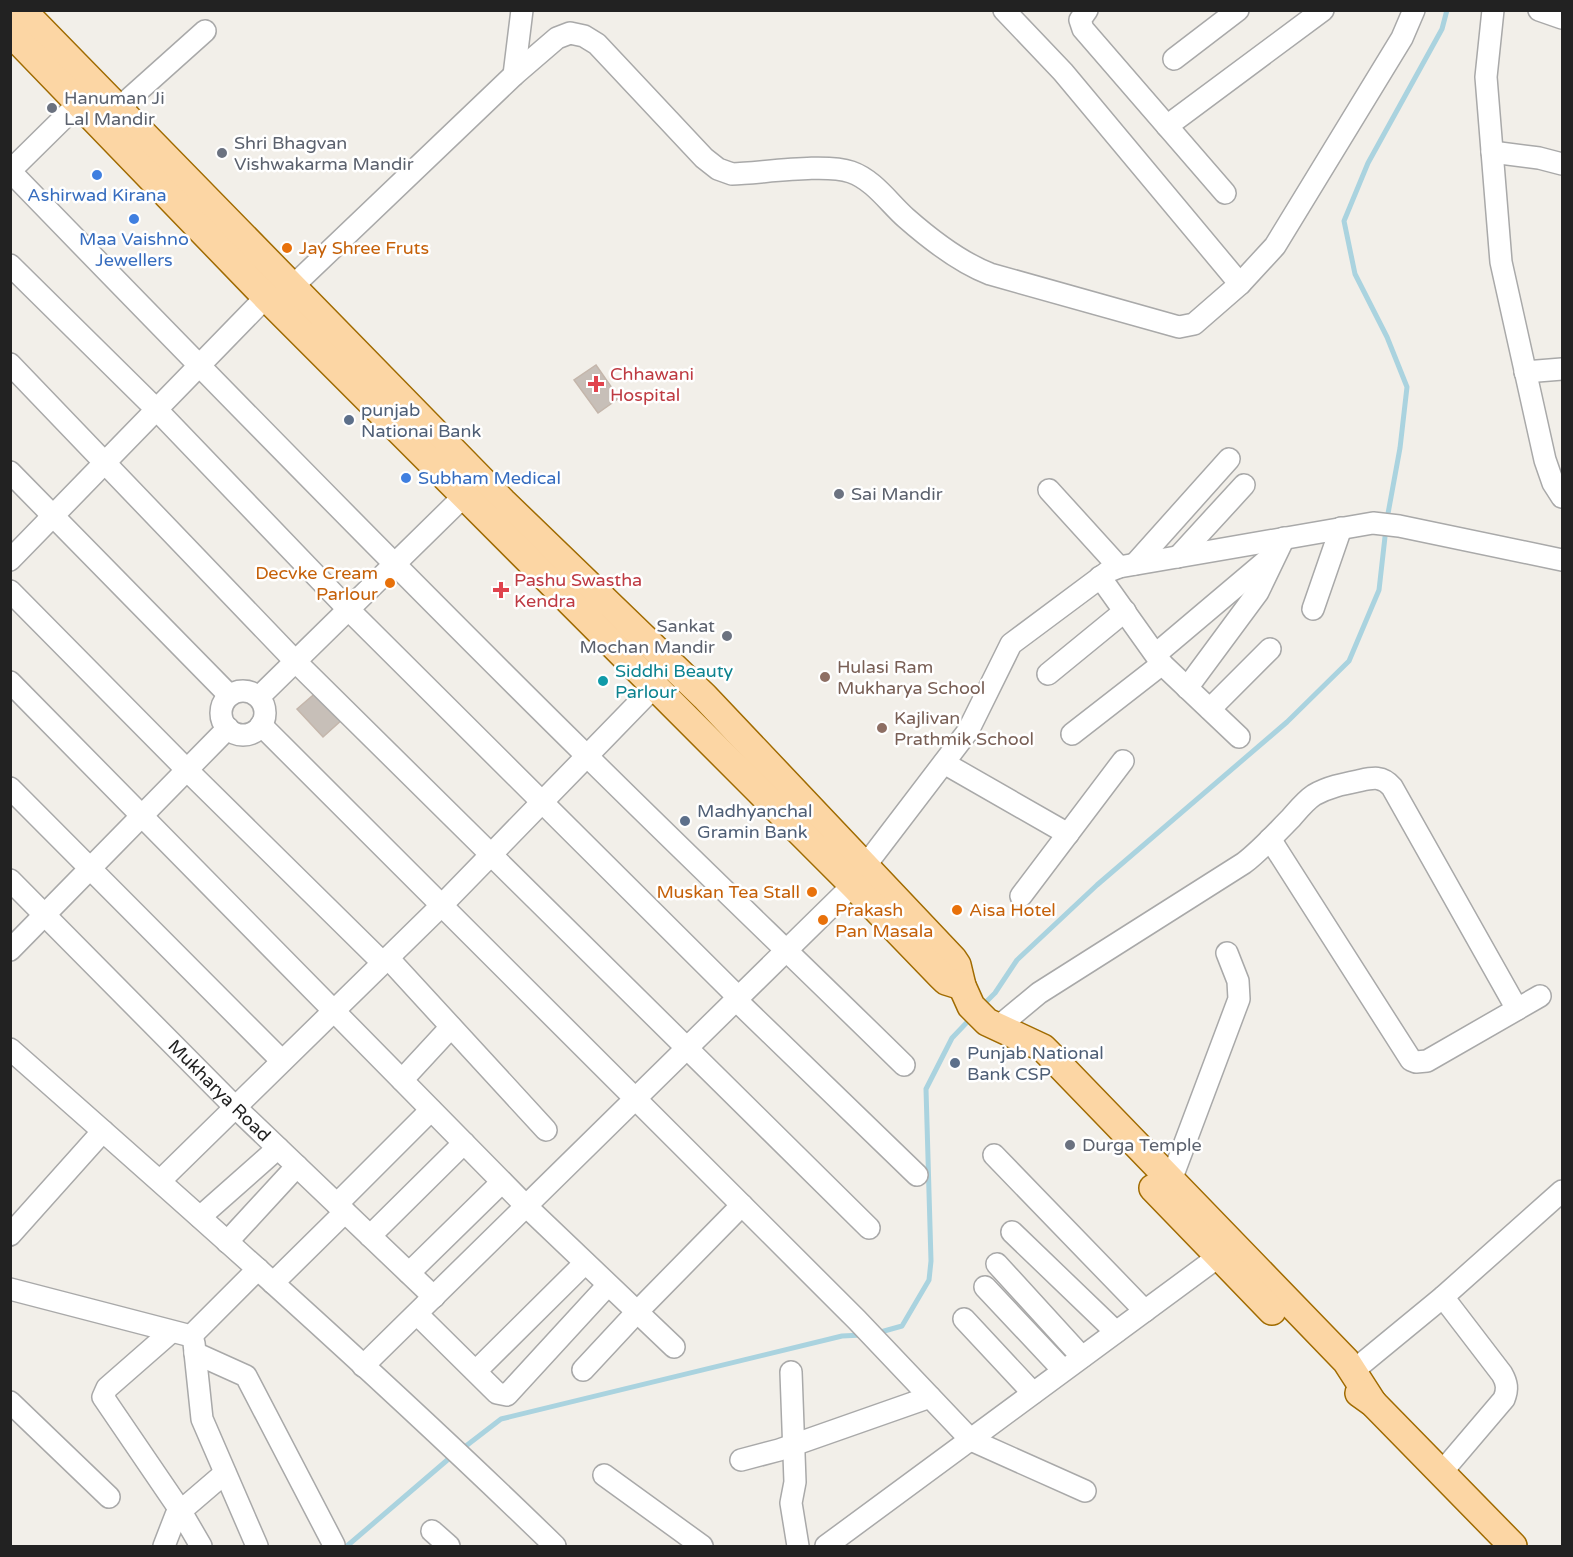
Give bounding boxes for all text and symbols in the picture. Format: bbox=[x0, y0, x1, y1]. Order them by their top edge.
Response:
place label: Hanuman Ji Lal Mandir bbox=[64, 87, 165, 130]
marker: Hanuman Ji Lal Mandir bbox=[45, 101, 59, 115]
place label: Shri Bhagvan Vishwakarma Mandir bbox=[234, 132, 414, 175]
marker: Shri Bhagvan Vishwakarma Mandir bbox=[215, 146, 229, 160]
marker: Ashirwad Kirana bbox=[90, 168, 104, 182]
place label: Ashirwad Kirana bbox=[27, 184, 167, 206]
marker: Maa Vaishno Jewellers bbox=[127, 212, 141, 226]
place label: Maa Vaishno Jewellers bbox=[79, 228, 189, 271]
place label: Jay Shree Fruts bbox=[299, 237, 429, 259]
marker: Jay Shree Fruts bbox=[280, 241, 294, 255]
place label: Chhawani Hospital bbox=[610, 363, 694, 406]
marker: Chhawani Hospital bbox=[587, 375, 605, 393]
place label: punjab Nationai Bank bbox=[361, 399, 481, 442]
marker: punjab Nationai Bank bbox=[342, 413, 356, 427]
place label: Subham Medical bbox=[418, 467, 561, 489]
marker: Subham Medical bbox=[399, 471, 413, 485]
place label: Sai Mandir bbox=[851, 483, 943, 505]
marker: Sai Mandir bbox=[832, 487, 846, 501]
place label: Decvke Cream Parlour bbox=[255, 562, 378, 605]
place label: Pashu Swastha Kendra bbox=[514, 569, 642, 612]
marker: Decvke Cream Parlour bbox=[383, 576, 397, 590]
marker: Pashu Swastha Kendra bbox=[492, 581, 510, 599]
place label: Sankat Mochan Mandir bbox=[579, 615, 715, 658]
marker: Sankat Mochan Mandir bbox=[720, 629, 734, 643]
place label: Hulasi Ram Mukharya School bbox=[837, 656, 985, 699]
place label: Siddhi Beauty Parlour bbox=[615, 660, 734, 703]
marker: Hulasi Ram Mukharya School bbox=[818, 670, 832, 684]
marker: Siddhi Beauty Parlour bbox=[596, 674, 610, 688]
place label: Kajlivan Prathmik School bbox=[894, 707, 1034, 750]
marker: Kajlivan Prathmik School bbox=[875, 721, 889, 735]
place label: Madhyanchal Gramin Bank bbox=[697, 800, 812, 843]
marker: Madhyanchal Gramin Bank bbox=[678, 814, 692, 828]
place label: Muskan Tea Stall bbox=[656, 881, 800, 903]
marker: Muskan Tea Stall bbox=[805, 885, 819, 899]
place label: Prakash Pan Masala bbox=[835, 899, 933, 942]
place label: Aisa Hotel bbox=[969, 899, 1056, 921]
marker: Aisa Hotel bbox=[950, 903, 964, 917]
marker: Prakash Pan Masala bbox=[816, 913, 830, 927]
street label: Mukharya Road bbox=[164, 1035, 275, 1146]
place label: Punjab National Bank CSP bbox=[967, 1042, 1104, 1085]
marker: Punjab National Bank CSP bbox=[948, 1056, 962, 1070]
place label: Durga Temple bbox=[1082, 1134, 1202, 1156]
marker: Durga Temple bbox=[1063, 1138, 1077, 1152]

